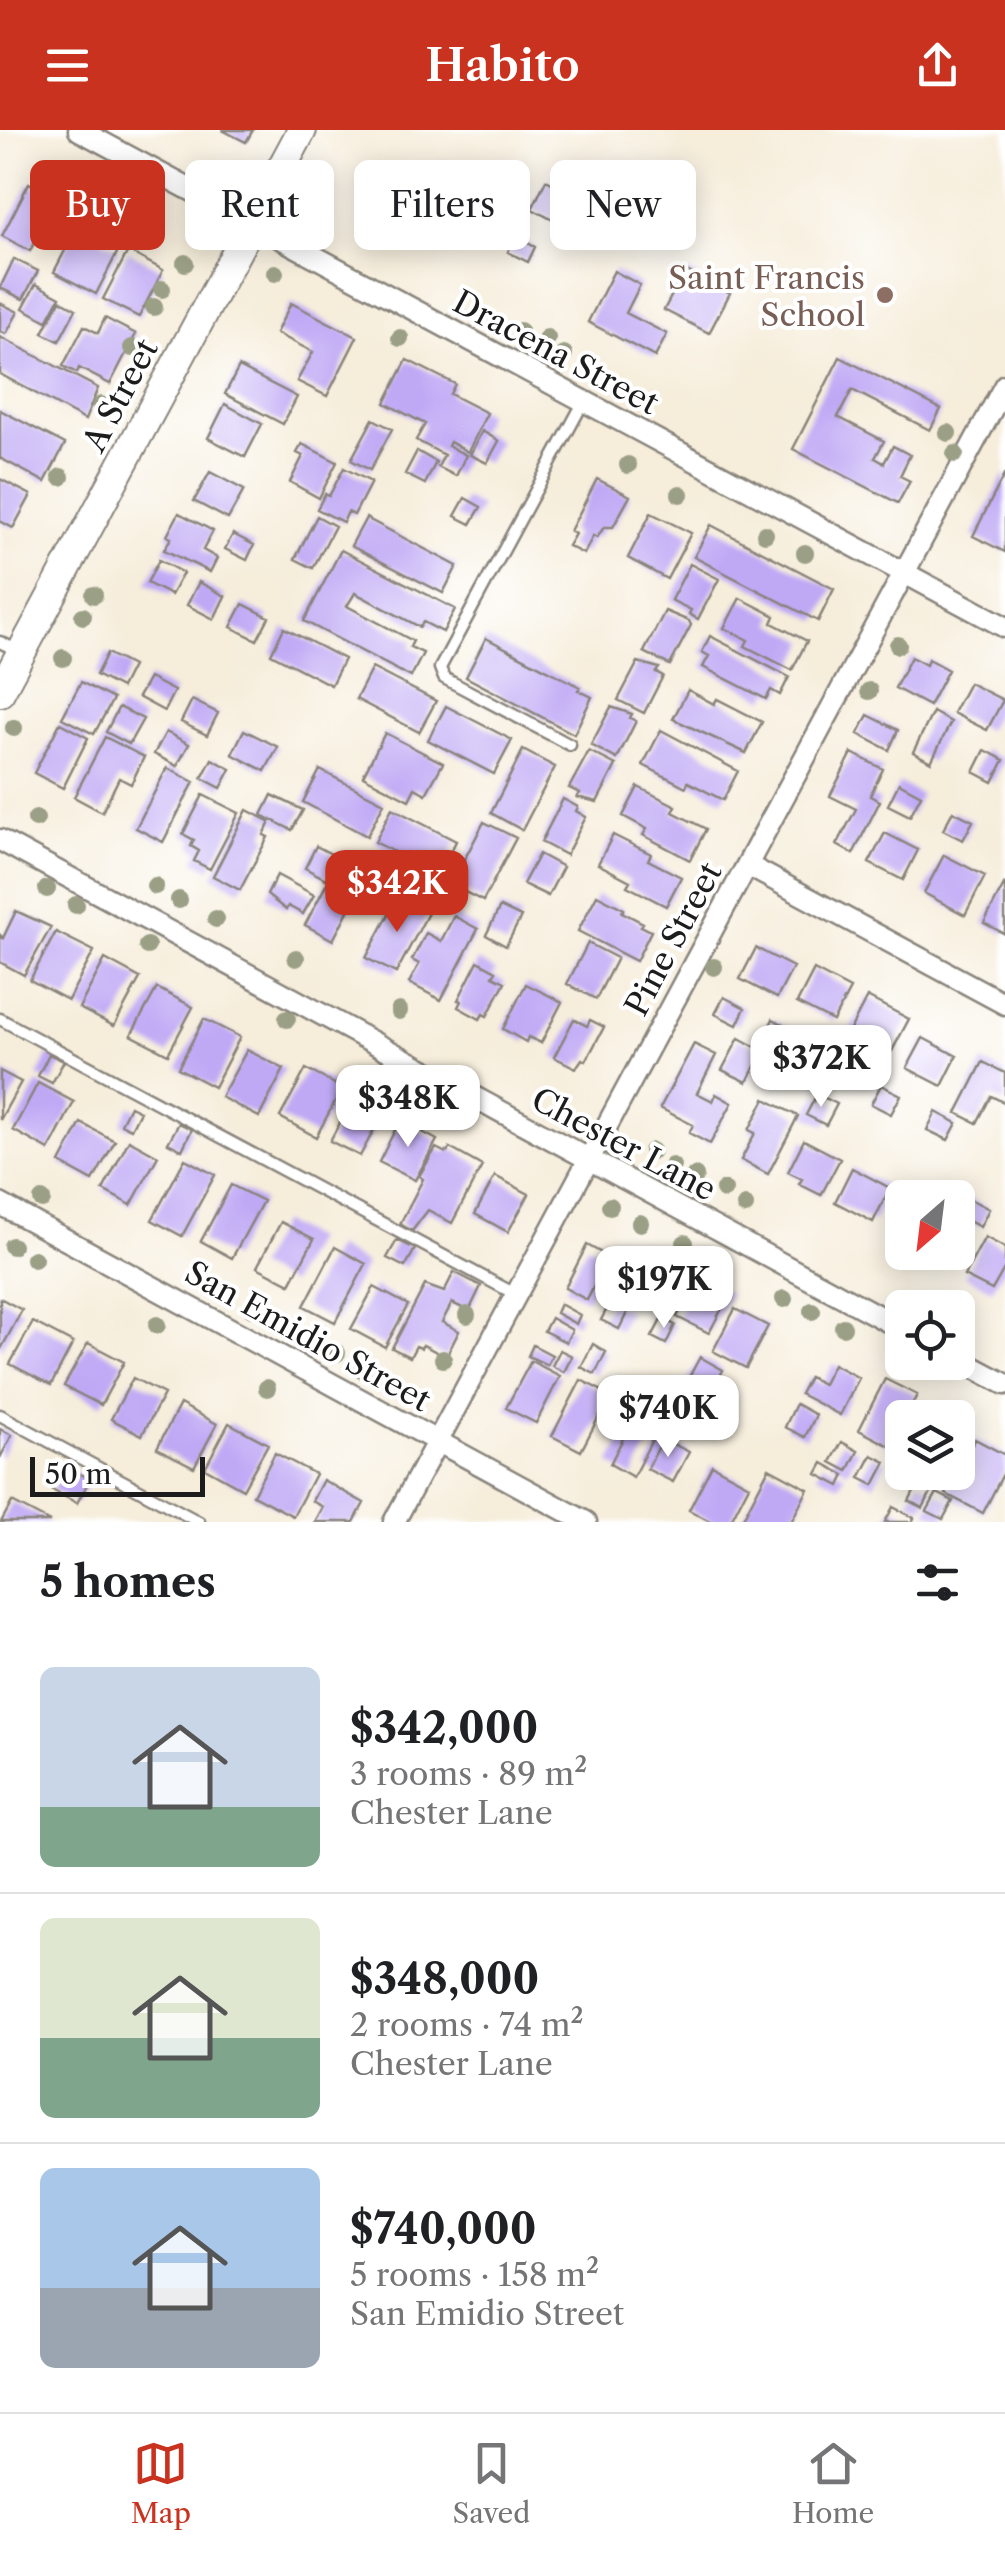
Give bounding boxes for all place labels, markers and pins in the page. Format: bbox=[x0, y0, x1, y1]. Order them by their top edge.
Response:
place label: Saint Francis School bbox=[668, 258, 865, 334]
marker: Saint Francis School bbox=[874, 284, 896, 306]
pin: $342K bbox=[327, 850, 467, 935]
pin: $372K bbox=[751, 1025, 891, 1110]
pin: $348K bbox=[338, 1065, 478, 1150]
pin: $197K bbox=[594, 1246, 734, 1331]
pin: $740K bbox=[598, 1375, 738, 1460]

